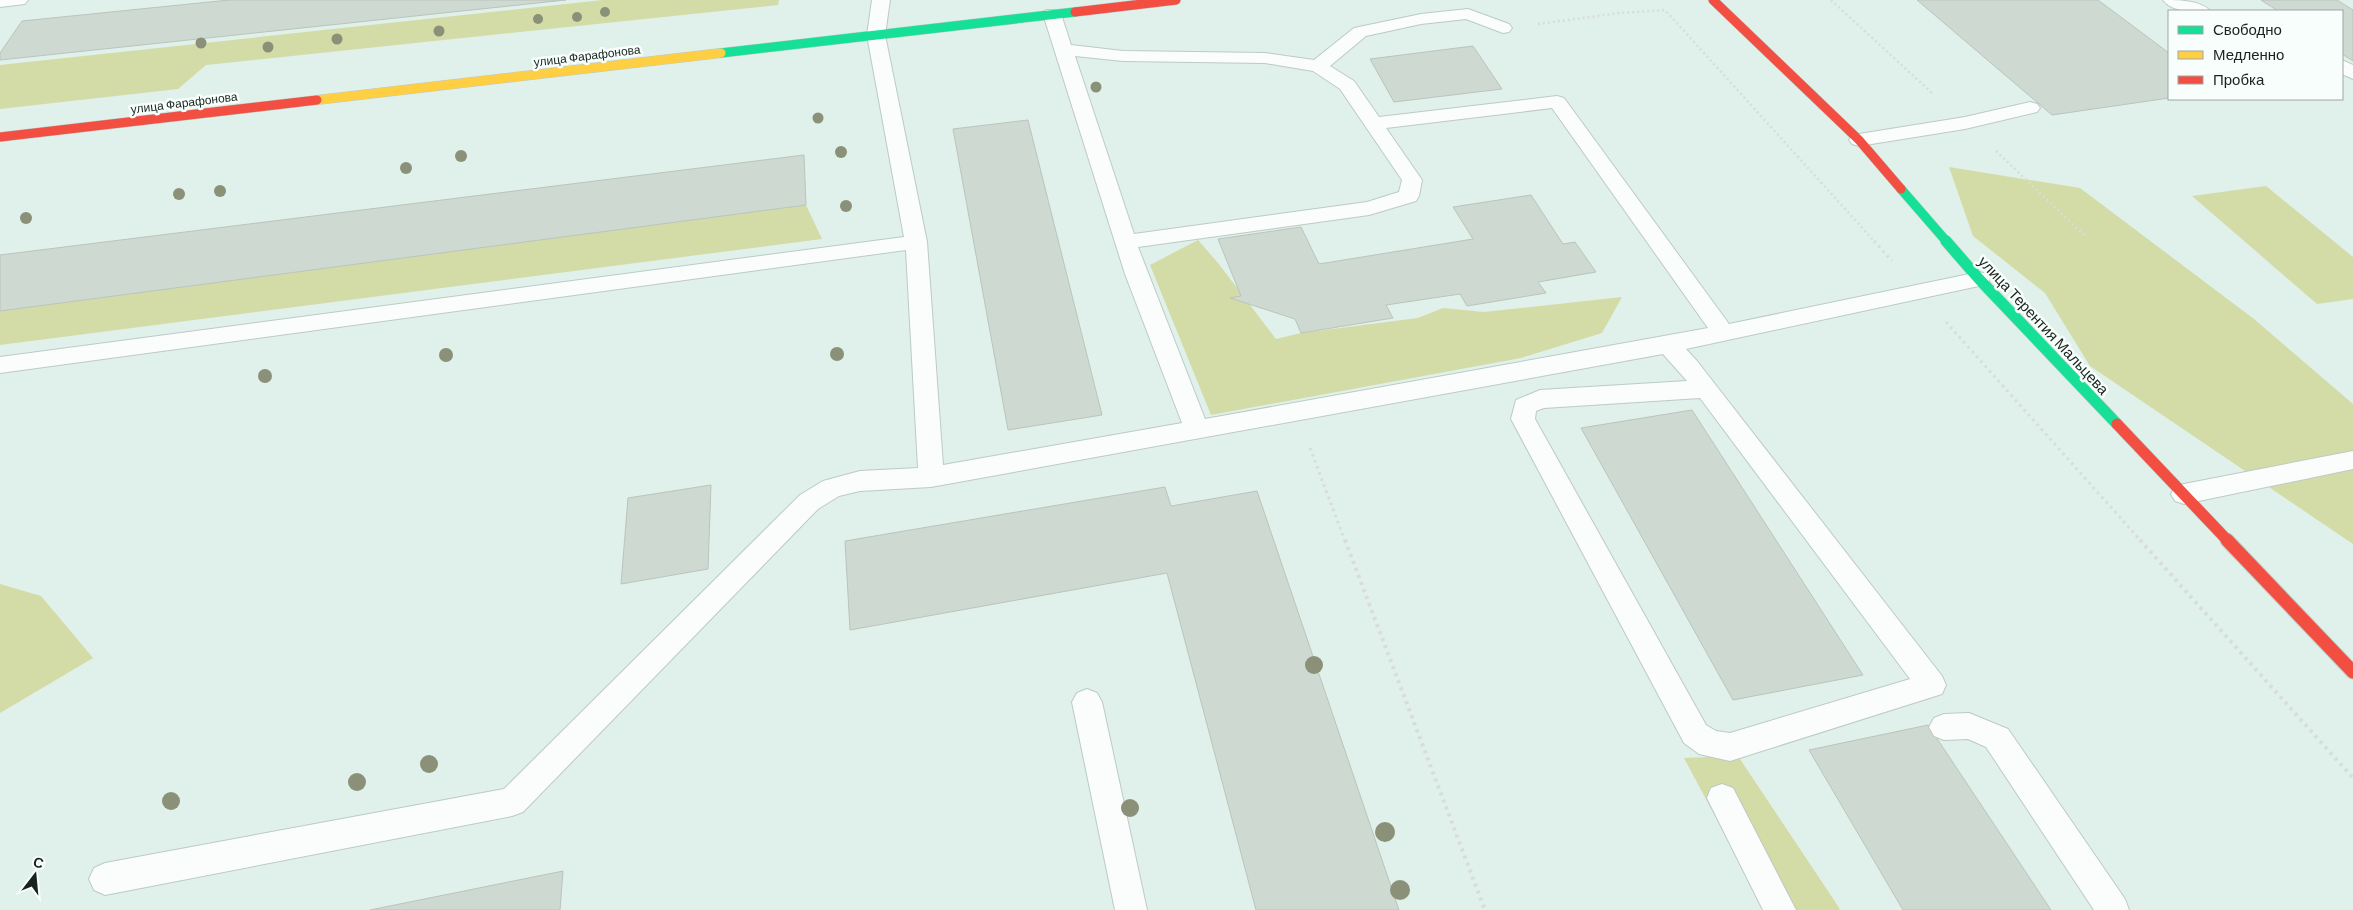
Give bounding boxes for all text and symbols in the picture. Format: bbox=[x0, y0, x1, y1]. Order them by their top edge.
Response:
legend bbox=[2168, 10, 2343, 100]
text: Свободно bbox=[2213, 20, 2282, 38]
street label: улица Фарафонова bbox=[533, 41, 642, 69]
text: Медленно bbox=[2213, 45, 2284, 63]
text: Пробка bbox=[2213, 70, 2265, 88]
street label: улица Фарафонова bbox=[130, 88, 239, 116]
street label: улица Терентия Мальцева bbox=[1975, 252, 2113, 398]
north arrow bbox=[10, 850, 60, 900]
text: С bbox=[32, 852, 46, 872]

